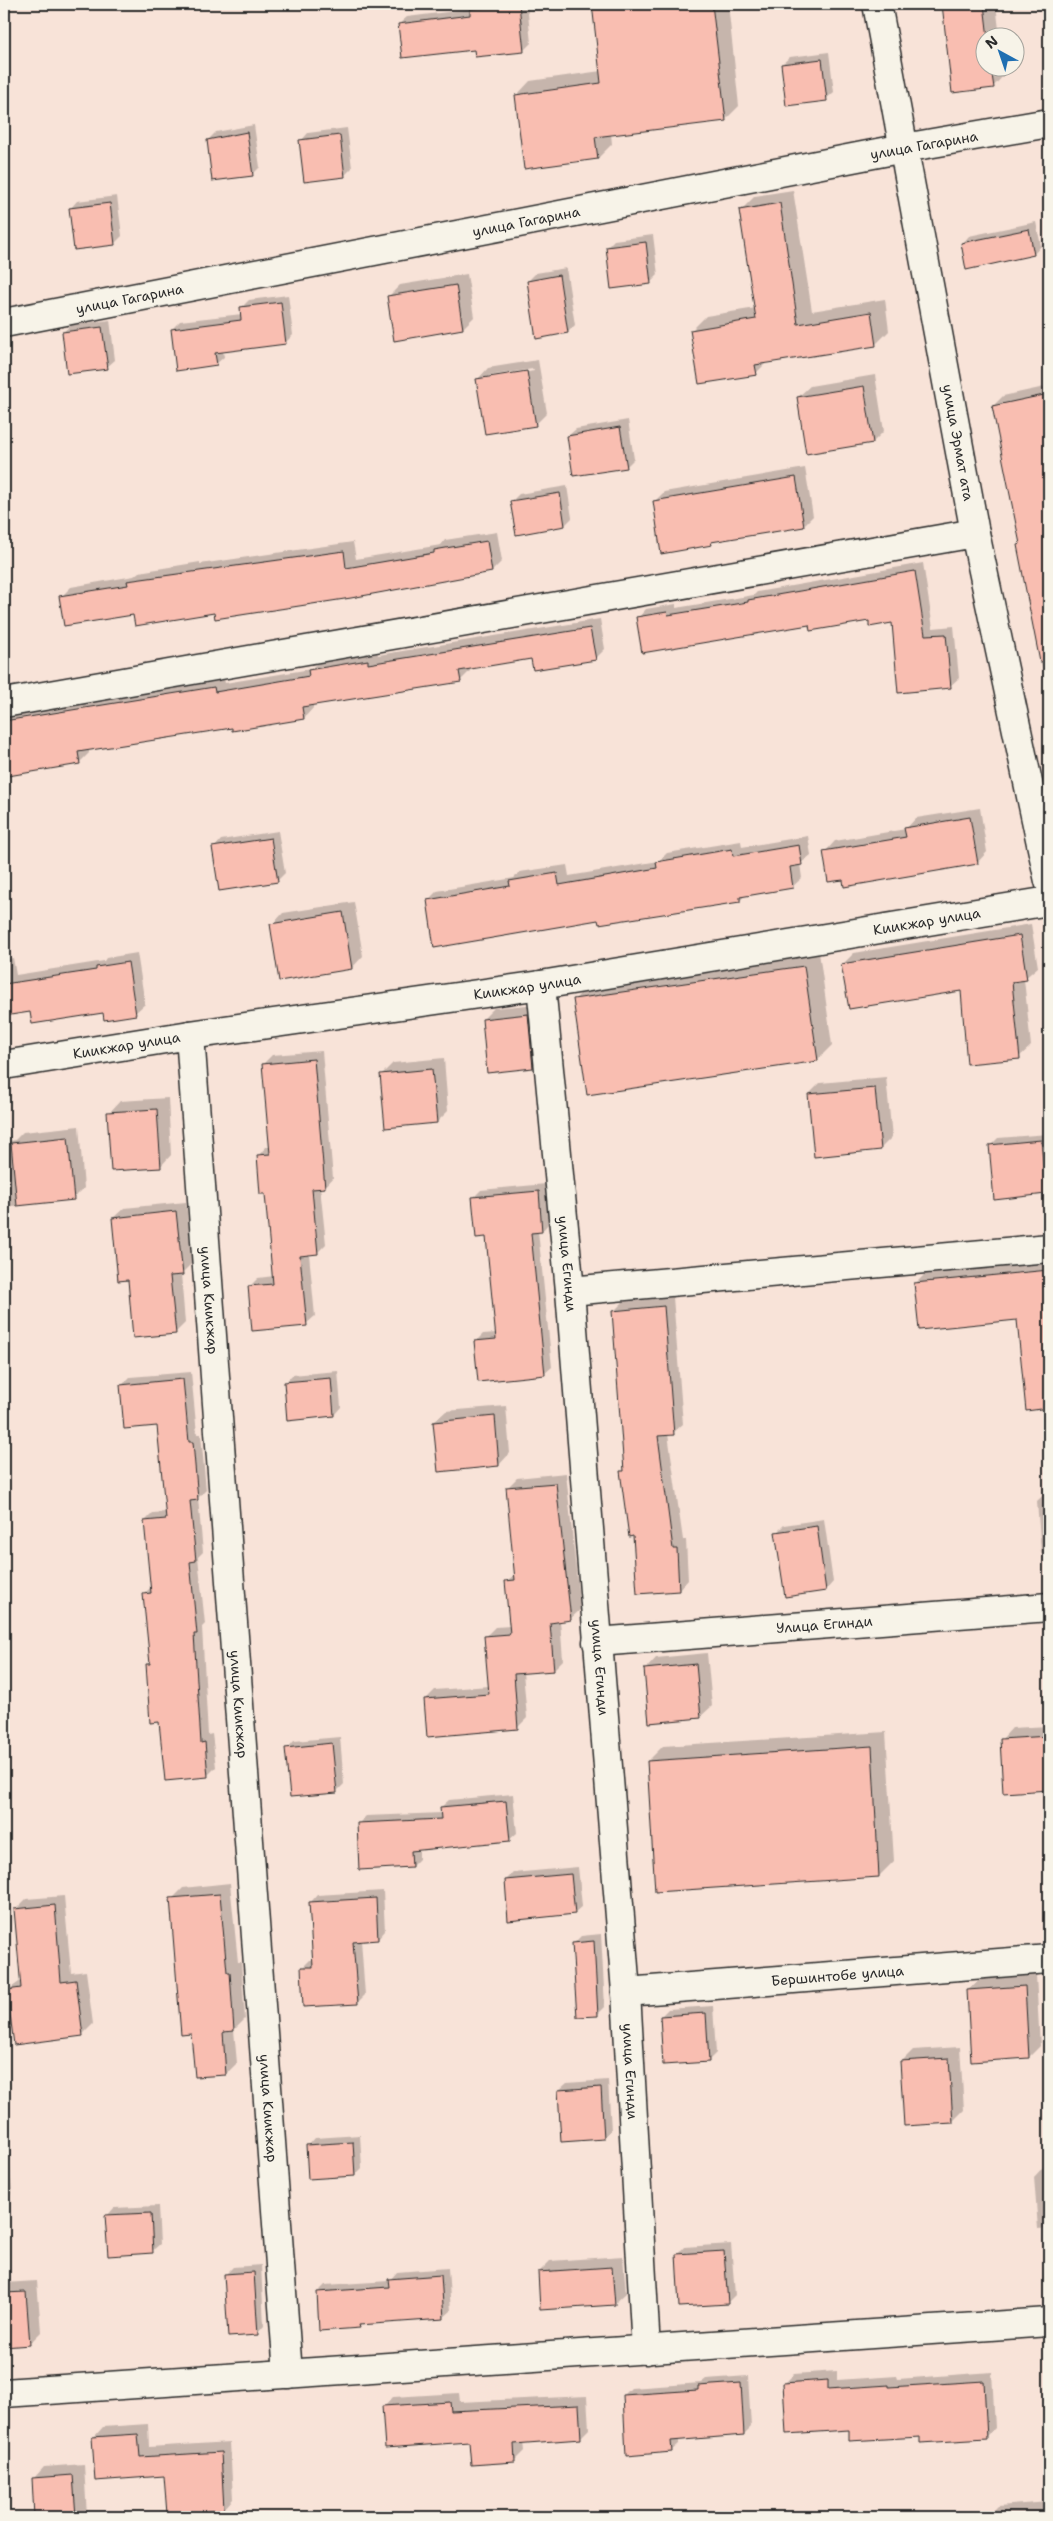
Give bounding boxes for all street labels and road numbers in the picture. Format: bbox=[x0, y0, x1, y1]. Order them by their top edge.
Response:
street label: улица Гагарина bbox=[869, 127, 979, 163]
street label: улица Гагарина bbox=[471, 202, 582, 241]
street label: улица Гагарина bbox=[74, 279, 185, 318]
street label: улица Эрмат ата bbox=[939, 383, 978, 503]
street label: Киикжар улица bbox=[872, 903, 982, 939]
street label: Киикжар улица bbox=[472, 970, 582, 1004]
street label: Киикжар улица bbox=[71, 1028, 182, 1063]
street label: улица Егинди bbox=[554, 1215, 581, 1313]
street label: улица Киикжар bbox=[196, 1246, 222, 1355]
street label: Улица Егинди bbox=[775, 1612, 873, 1637]
street label: улица Егинди bbox=[587, 1619, 613, 1716]
street label: улица Киикжар bbox=[226, 1649, 252, 1759]
street label: Бершинтобе улица bbox=[770, 1961, 905, 1990]
street label: улица Егинди bbox=[619, 2023, 642, 2120]
street label: улица Киикжар bbox=[256, 2053, 281, 2163]

